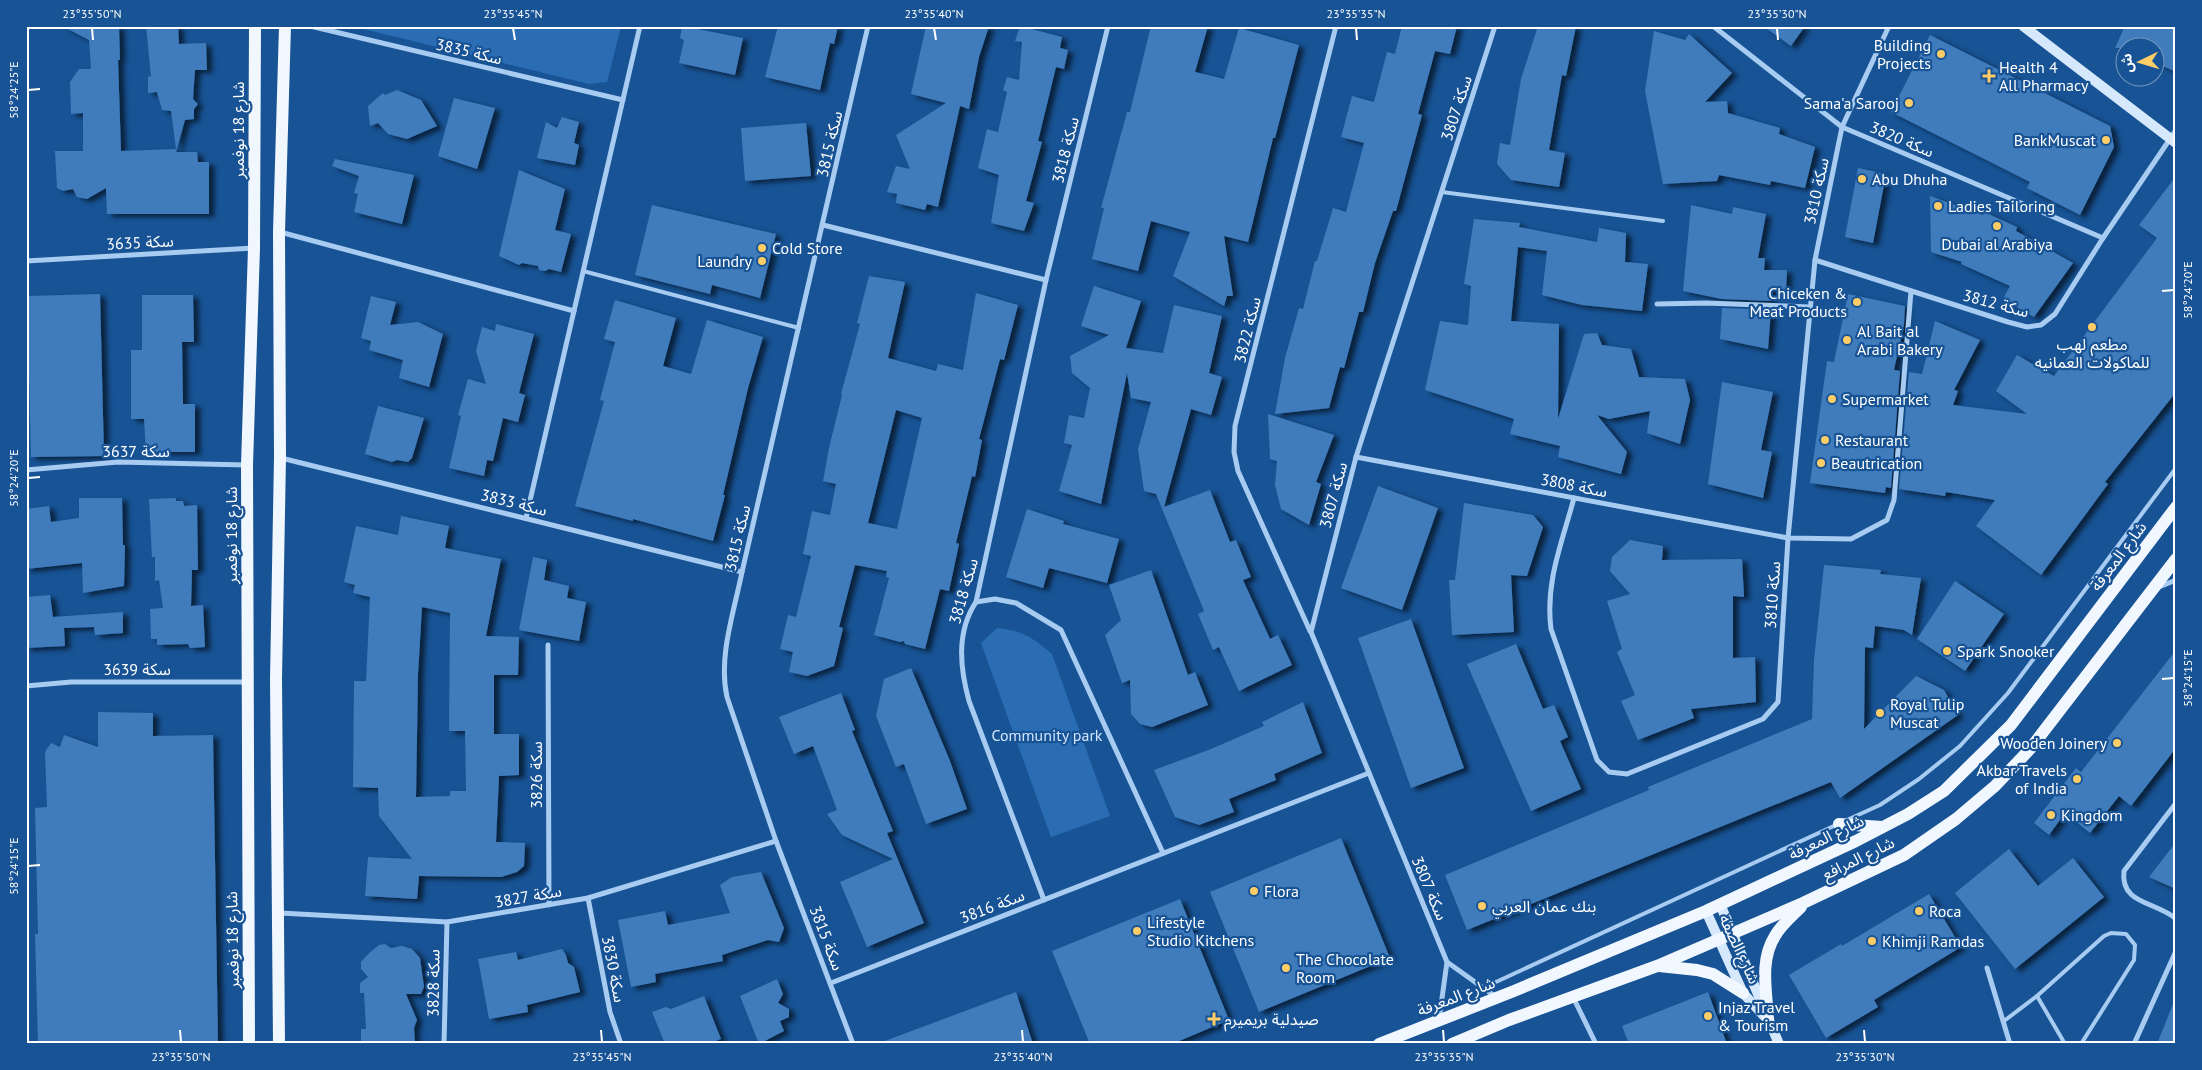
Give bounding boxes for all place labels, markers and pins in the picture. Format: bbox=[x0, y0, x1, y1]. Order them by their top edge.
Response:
place label: Building Projects bbox=[1874, 35, 1931, 73]
marker: Building Projects bbox=[1935, 48, 1947, 60]
place label: Health 4 All Pharmacy bbox=[1999, 57, 2089, 95]
marker: Health 4 All Pharmacy bbox=[1983, 70, 1995, 82]
place label: Sama'a Sarooj bbox=[1804, 93, 1899, 113]
marker: Sama'a Sarooj bbox=[1903, 97, 1915, 109]
place label: BankMuscat bbox=[2014, 130, 2097, 150]
marker: BankMuscat bbox=[2100, 134, 2112, 146]
place label: Abu Dhuha bbox=[1872, 169, 1947, 189]
marker: Abu Dhuha bbox=[1856, 173, 1868, 185]
place label: Ladies Tailoring bbox=[1948, 196, 2055, 216]
marker: Ladies Tailoring bbox=[1932, 200, 1944, 212]
marker: Dubai al Arabiya bbox=[1991, 220, 2003, 232]
place label: Dubai al Arabiya bbox=[1941, 234, 2053, 254]
place label: Cold Store bbox=[772, 238, 843, 258]
marker: Cold Store bbox=[756, 242, 768, 254]
place label: Laundry bbox=[697, 251, 753, 271]
marker: Laundry bbox=[756, 255, 768, 267]
place label: Chiceken & Meat Products bbox=[1750, 283, 1847, 321]
marker: Chiceken & Meat Products bbox=[1851, 296, 1863, 308]
place label: Al Bait al Arabi Bakery bbox=[1857, 321, 1943, 359]
marker: مطعم لهب للماكولات العمانيه bbox=[2086, 321, 2098, 333]
marker: Al Bait al Arabi Bakery bbox=[1841, 334, 1853, 346]
place label: مطعم لهب للماكولات العمانيه bbox=[2035, 334, 2149, 372]
place label: Supermarket bbox=[1842, 389, 1929, 409]
marker: Supermarket bbox=[1826, 393, 1838, 405]
place label: Restaurant bbox=[1835, 430, 1909, 450]
marker: Restaurant bbox=[1819, 434, 1831, 446]
place label: Beautrication bbox=[1831, 453, 1922, 473]
marker: Beautrication bbox=[1815, 457, 1827, 469]
place label: Spark Snooker bbox=[1957, 641, 2055, 661]
marker: Spark Snooker bbox=[1941, 645, 1953, 657]
place label: Royal Tulip Muscat bbox=[1890, 694, 1964, 732]
marker: Royal Tulip Muscat bbox=[1874, 707, 1886, 719]
place label: Wooden Joinery bbox=[2000, 733, 2108, 753]
marker: Wooden Joinery bbox=[2111, 737, 2123, 749]
place label: Akbar Travels of India bbox=[1977, 760, 2067, 798]
marker: Akbar Travels of India bbox=[2071, 773, 2083, 785]
place label: Kingdom bbox=[2061, 805, 2123, 825]
marker: Kingdom bbox=[2045, 809, 2057, 821]
place label: Flora bbox=[1264, 881, 1299, 901]
marker: Flora bbox=[1248, 885, 1260, 897]
place label: بنك عمان العربي bbox=[1492, 896, 1596, 919]
marker: بنك عمان العربي bbox=[1476, 900, 1488, 912]
place label: Roca bbox=[1929, 901, 1961, 921]
marker: Roca bbox=[1913, 905, 1925, 917]
place label: Lifestyle Studio Kitchens bbox=[1147, 912, 1254, 950]
marker: Lifestyle Studio Kitchens bbox=[1131, 925, 1143, 937]
place label: Khimji Ramdas bbox=[1882, 931, 1984, 951]
marker: Khimji Ramdas bbox=[1866, 935, 1878, 947]
place label: The Chocolate Room bbox=[1296, 949, 1394, 987]
marker: The Chocolate Room bbox=[1280, 962, 1292, 974]
place label: Injaz Travel & Tourism bbox=[1718, 997, 1795, 1035]
place label: صيدلية بريميرم bbox=[1224, 1009, 1319, 1032]
marker: Injaz Travel & Tourism bbox=[1702, 1010, 1714, 1022]
marker: صيدلية بريميرم bbox=[1208, 1013, 1220, 1025]

